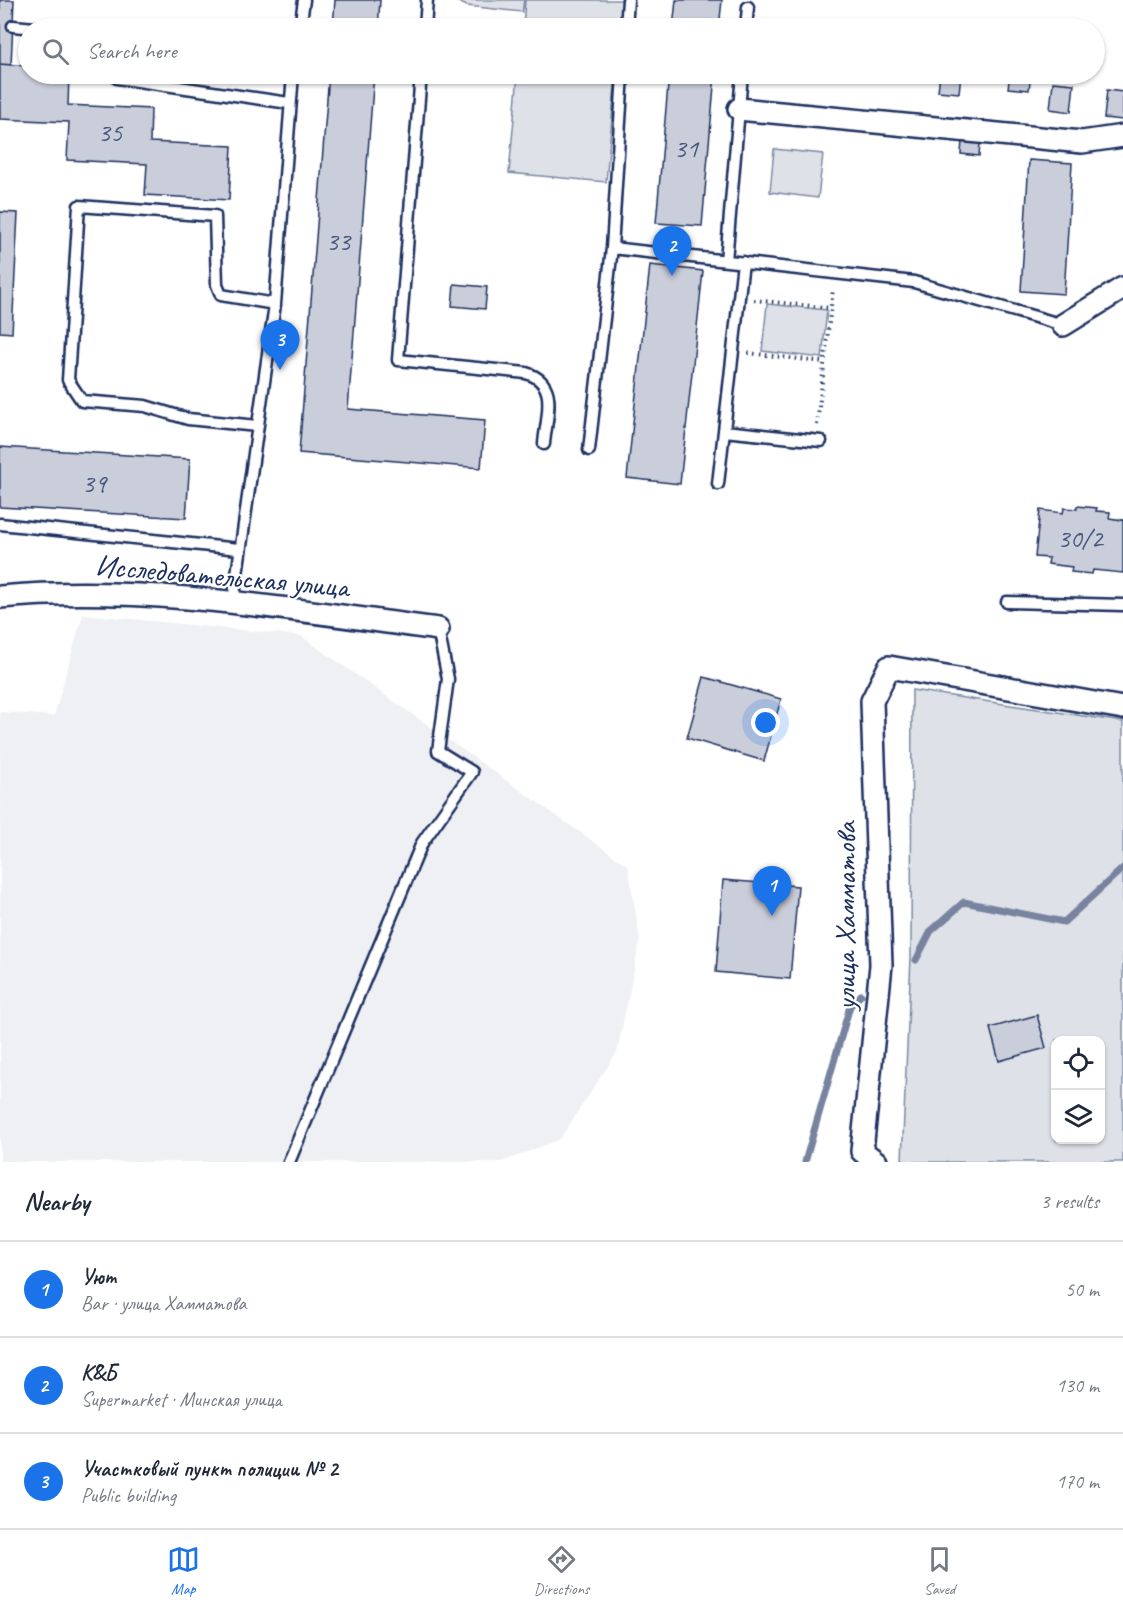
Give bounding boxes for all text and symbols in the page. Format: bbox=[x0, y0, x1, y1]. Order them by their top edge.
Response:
search box bbox=[18, 18, 1105, 84]
icon: search bbox=[39, 35, 72, 68]
text: Search here bbox=[87, 37, 177, 65]
house number: 35 bbox=[98, 115, 124, 149]
house number: 31 bbox=[674, 131, 700, 165]
house number: 33 bbox=[326, 224, 352, 258]
pin: 2 bbox=[652, 226, 692, 276]
pin: 3 bbox=[260, 320, 300, 370]
house number: 39 bbox=[82, 466, 108, 500]
house number: 30/2 bbox=[1057, 521, 1105, 555]
street label: Исследовательская улица bbox=[94, 546, 353, 606]
your location bbox=[751, 708, 780, 737]
street label: улица Хамматова bbox=[826, 820, 864, 1012]
pin: 1 bbox=[752, 866, 792, 916]
map controls bbox=[1051, 1036, 1105, 1144]
button: locate bbox=[1051, 1036, 1105, 1090]
button: layers bbox=[1051, 1090, 1105, 1144]
text: Nearby bbox=[24, 1185, 89, 1218]
text: 3 results bbox=[1040, 1189, 1099, 1214]
text: Уют bbox=[81, 1263, 116, 1291]
text: 1 bbox=[39, 1277, 48, 1302]
text: 50 m bbox=[1065, 1277, 1099, 1302]
text: Bar · улица Хамматова bbox=[81, 1291, 246, 1316]
text: К&Б bbox=[81, 1359, 116, 1387]
text: 2 bbox=[39, 1373, 48, 1398]
text: 130 m bbox=[1056, 1373, 1099, 1398]
text: Supermarket · Минская улица bbox=[81, 1387, 282, 1412]
text: Участковый пункт полиции № 2 bbox=[81, 1455, 338, 1483]
text: 3 bbox=[39, 1469, 48, 1494]
text: 170 m bbox=[1056, 1469, 1099, 1494]
text: Public building bbox=[81, 1483, 176, 1508]
tab: Map bbox=[167, 1543, 200, 1599]
tab: Directions bbox=[534, 1543, 589, 1599]
tab: Saved bbox=[923, 1543, 956, 1599]

